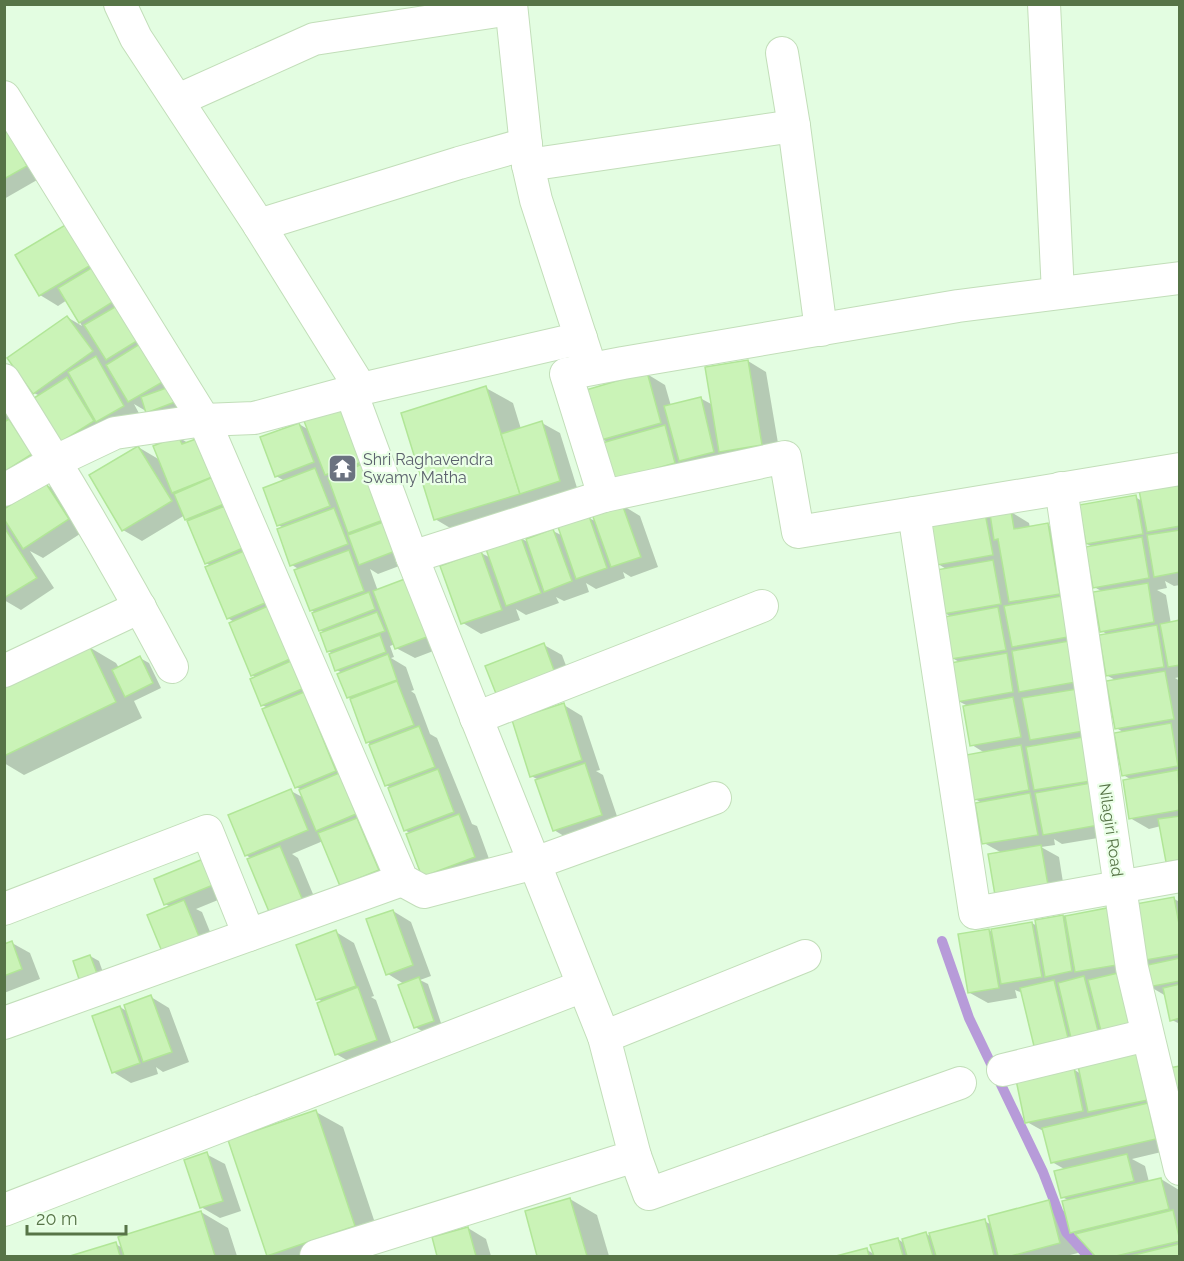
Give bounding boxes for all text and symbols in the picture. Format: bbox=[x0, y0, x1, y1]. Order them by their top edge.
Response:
place label: Shri Raghavendra Swamy Matha bbox=[363, 450, 493, 487]
temple icon: Shri Raghavendra Swamy Matha bbox=[326, 452, 358, 484]
street label: Nilagiri Road bbox=[1095, 782, 1127, 878]
scale bar bbox=[27, 1198, 126, 1236]
text: 20 m bbox=[36, 1208, 78, 1229]

